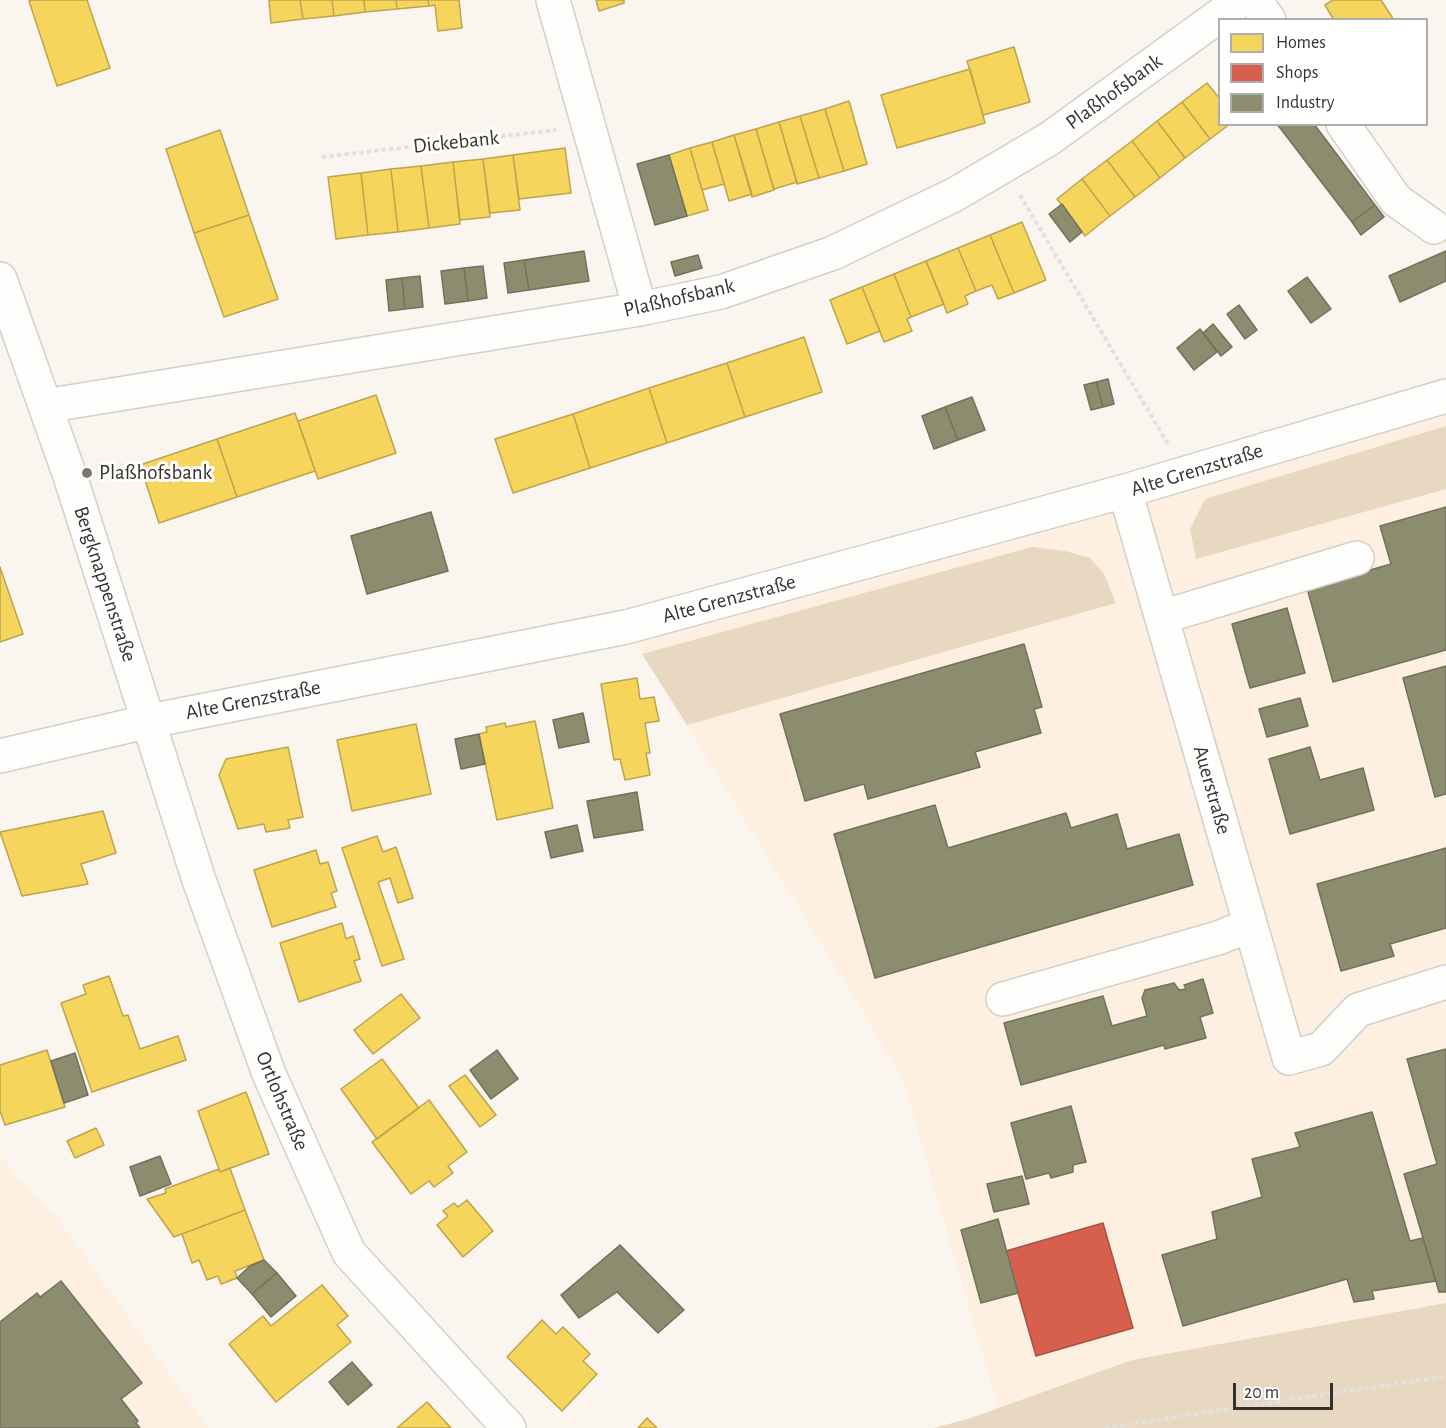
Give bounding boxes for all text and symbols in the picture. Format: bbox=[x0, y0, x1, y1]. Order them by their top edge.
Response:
legend bbox=[1218, 18, 1428, 126]
text: Homes bbox=[1276, 34, 1326, 52]
street label: Plaßhofsbank bbox=[1061, 49, 1167, 135]
text: Shops bbox=[1276, 64, 1318, 82]
text: Industry bbox=[1276, 94, 1335, 112]
street label: Dickebank bbox=[412, 125, 500, 159]
street label: Plaßhofsbank bbox=[621, 273, 737, 323]
street label: Alte Grenzstraße bbox=[1128, 438, 1266, 502]
place label: Plaßhofsbank bbox=[99, 460, 212, 486]
marker: Plaßhofsbank bbox=[80, 466, 94, 480]
street label: Bergknappenstraße bbox=[68, 503, 142, 665]
street label: Alte Grenzstraße bbox=[660, 569, 798, 629]
street label: Alte Grenzstraße bbox=[183, 675, 323, 725]
street label: Auerstraße bbox=[1187, 743, 1237, 837]
street label: Ortlohstraße bbox=[250, 1048, 314, 1154]
scale bar bbox=[1236, 1371, 1336, 1409]
text: 20 m bbox=[1244, 1384, 1279, 1402]

